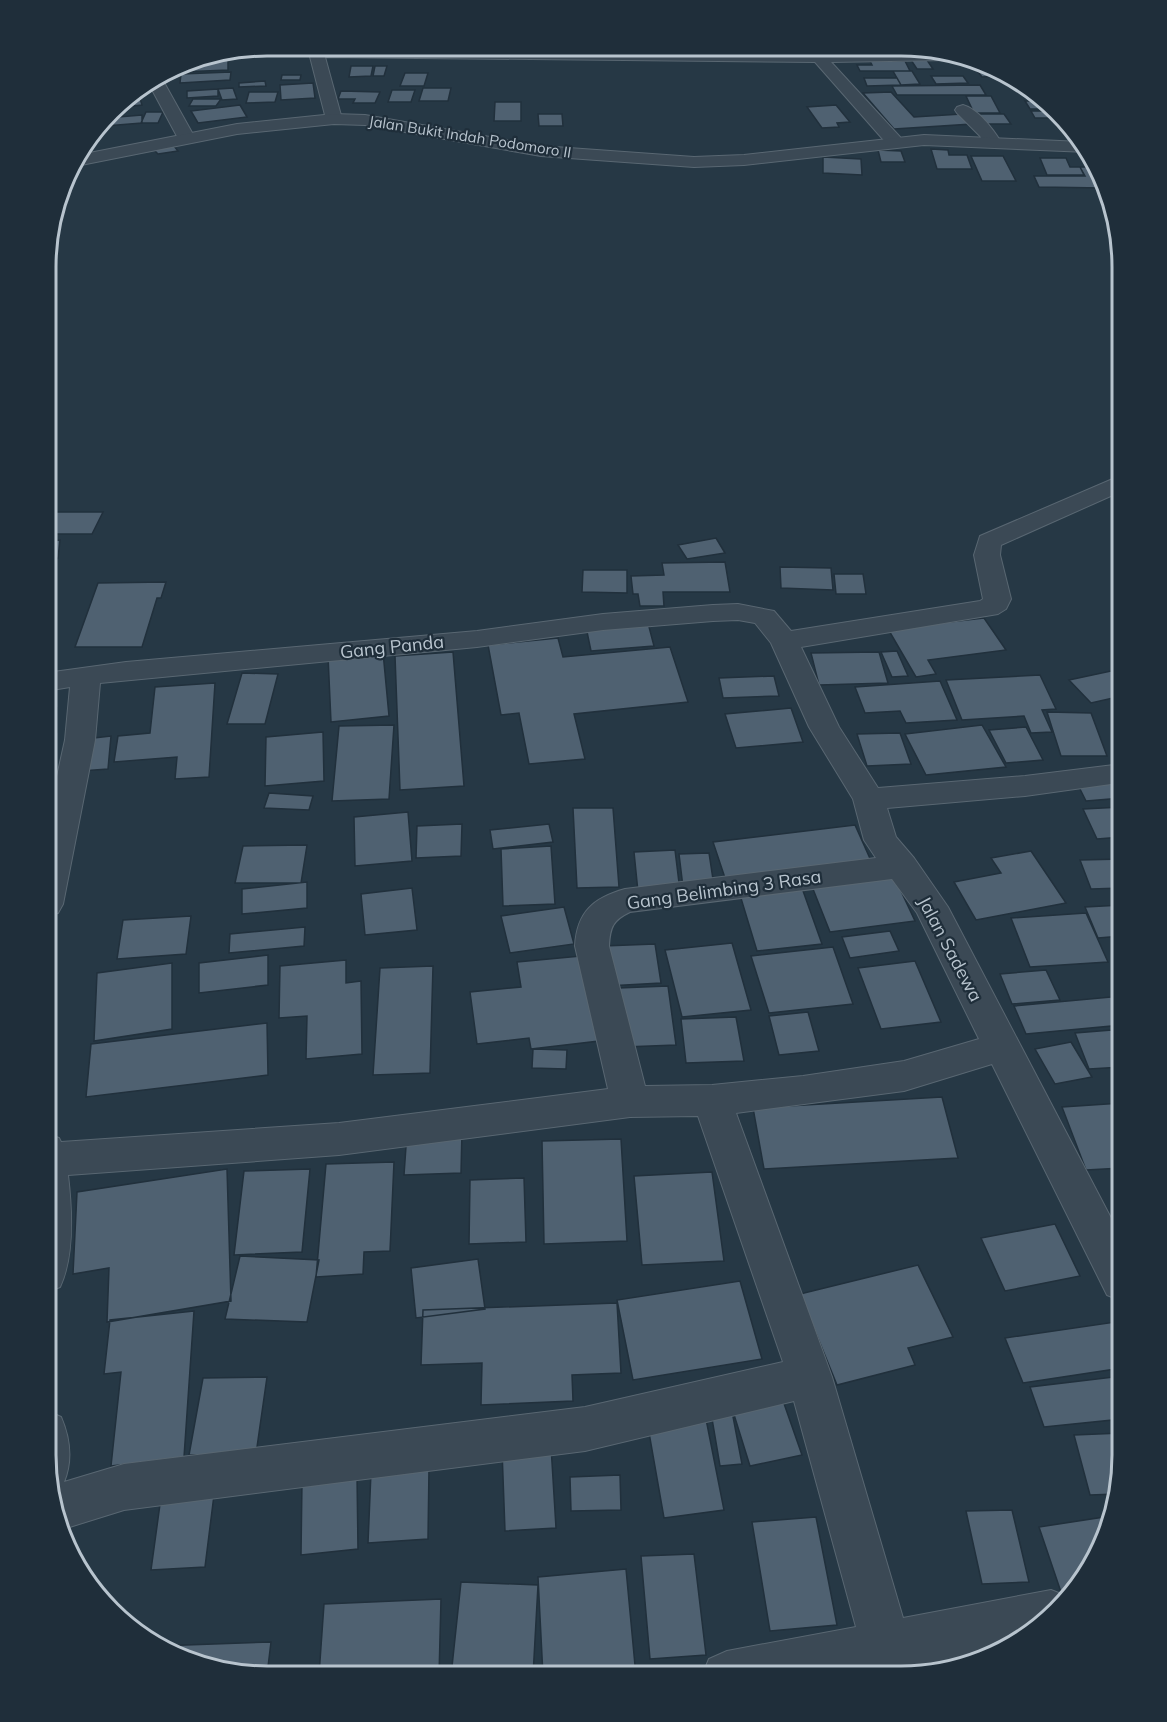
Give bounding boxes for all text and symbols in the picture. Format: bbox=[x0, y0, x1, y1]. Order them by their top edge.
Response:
street label: Jalan Bukit Indah Podomoro II bbox=[367, 111, 573, 162]
street label: Gang Panda bbox=[339, 630, 445, 663]
street label: Gang Belimbing 3 Rasa bbox=[625, 864, 823, 915]
street label: Jalan Sadewa bbox=[913, 892, 988, 1005]

